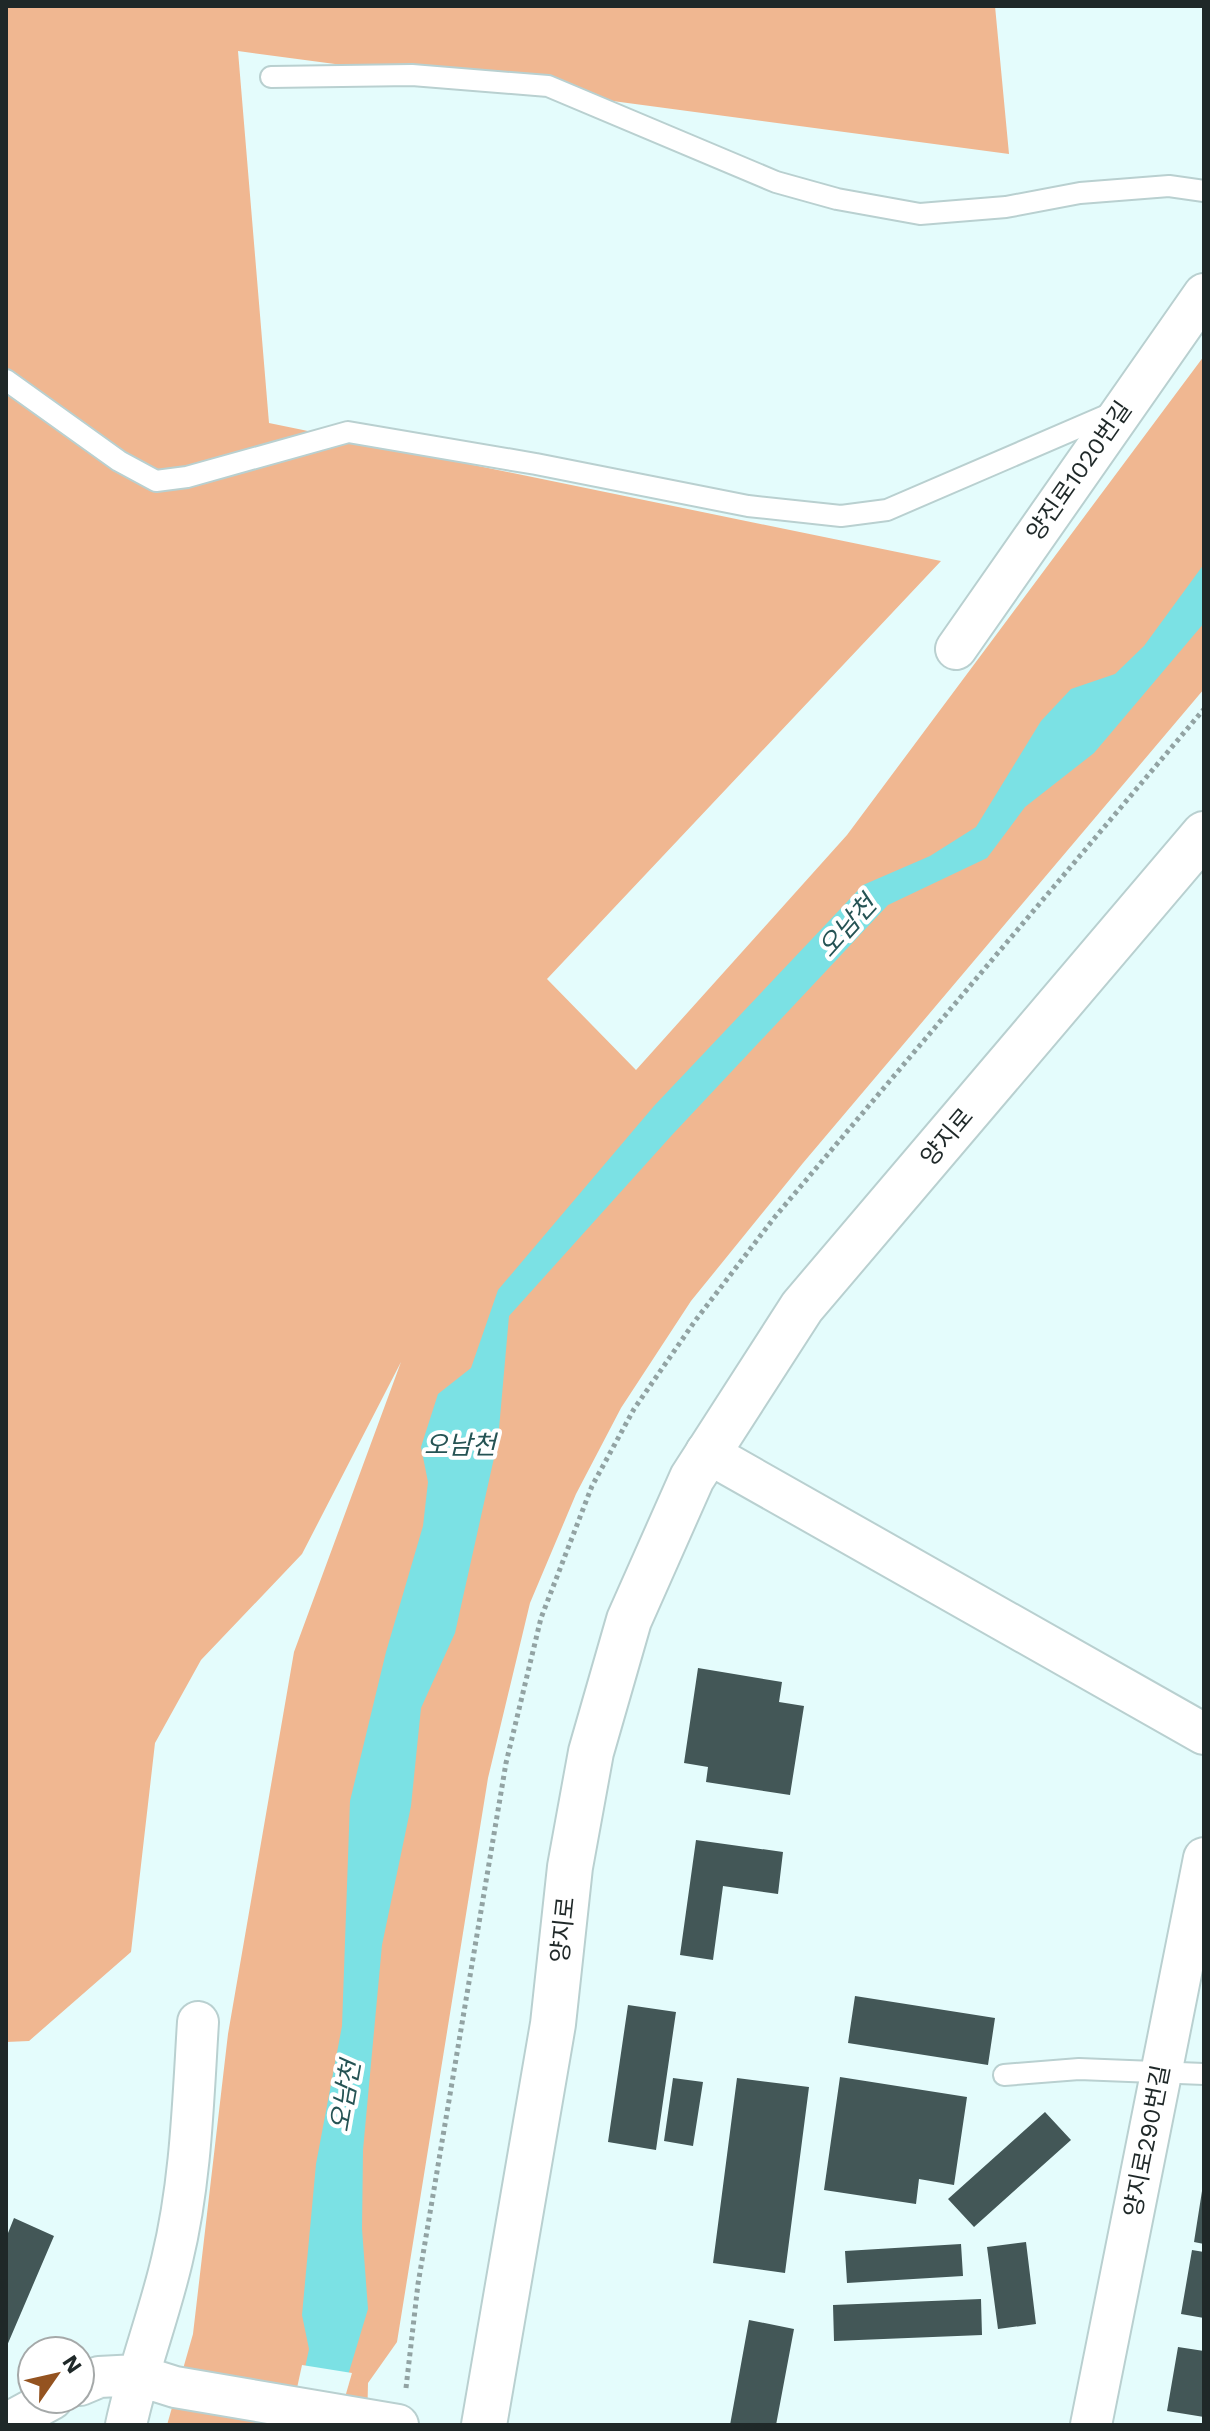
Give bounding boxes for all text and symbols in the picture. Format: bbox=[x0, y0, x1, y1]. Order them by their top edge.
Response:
street label: 양진로1020번길 bbox=[1021, 396, 1137, 546]
water label: 오남천 bbox=[812, 887, 884, 963]
street label: 양지로 bbox=[915, 1103, 979, 1171]
water label: 오남천 bbox=[424, 1430, 499, 1460]
street label: 양지로 bbox=[546, 1896, 580, 1964]
water label: 오남천 bbox=[324, 2055, 367, 2134]
street label: 양지로290번길 bbox=[1119, 2063, 1175, 2219]
north arrow bbox=[16, 2335, 96, 2415]
text: N bbox=[57, 2350, 87, 2378]

